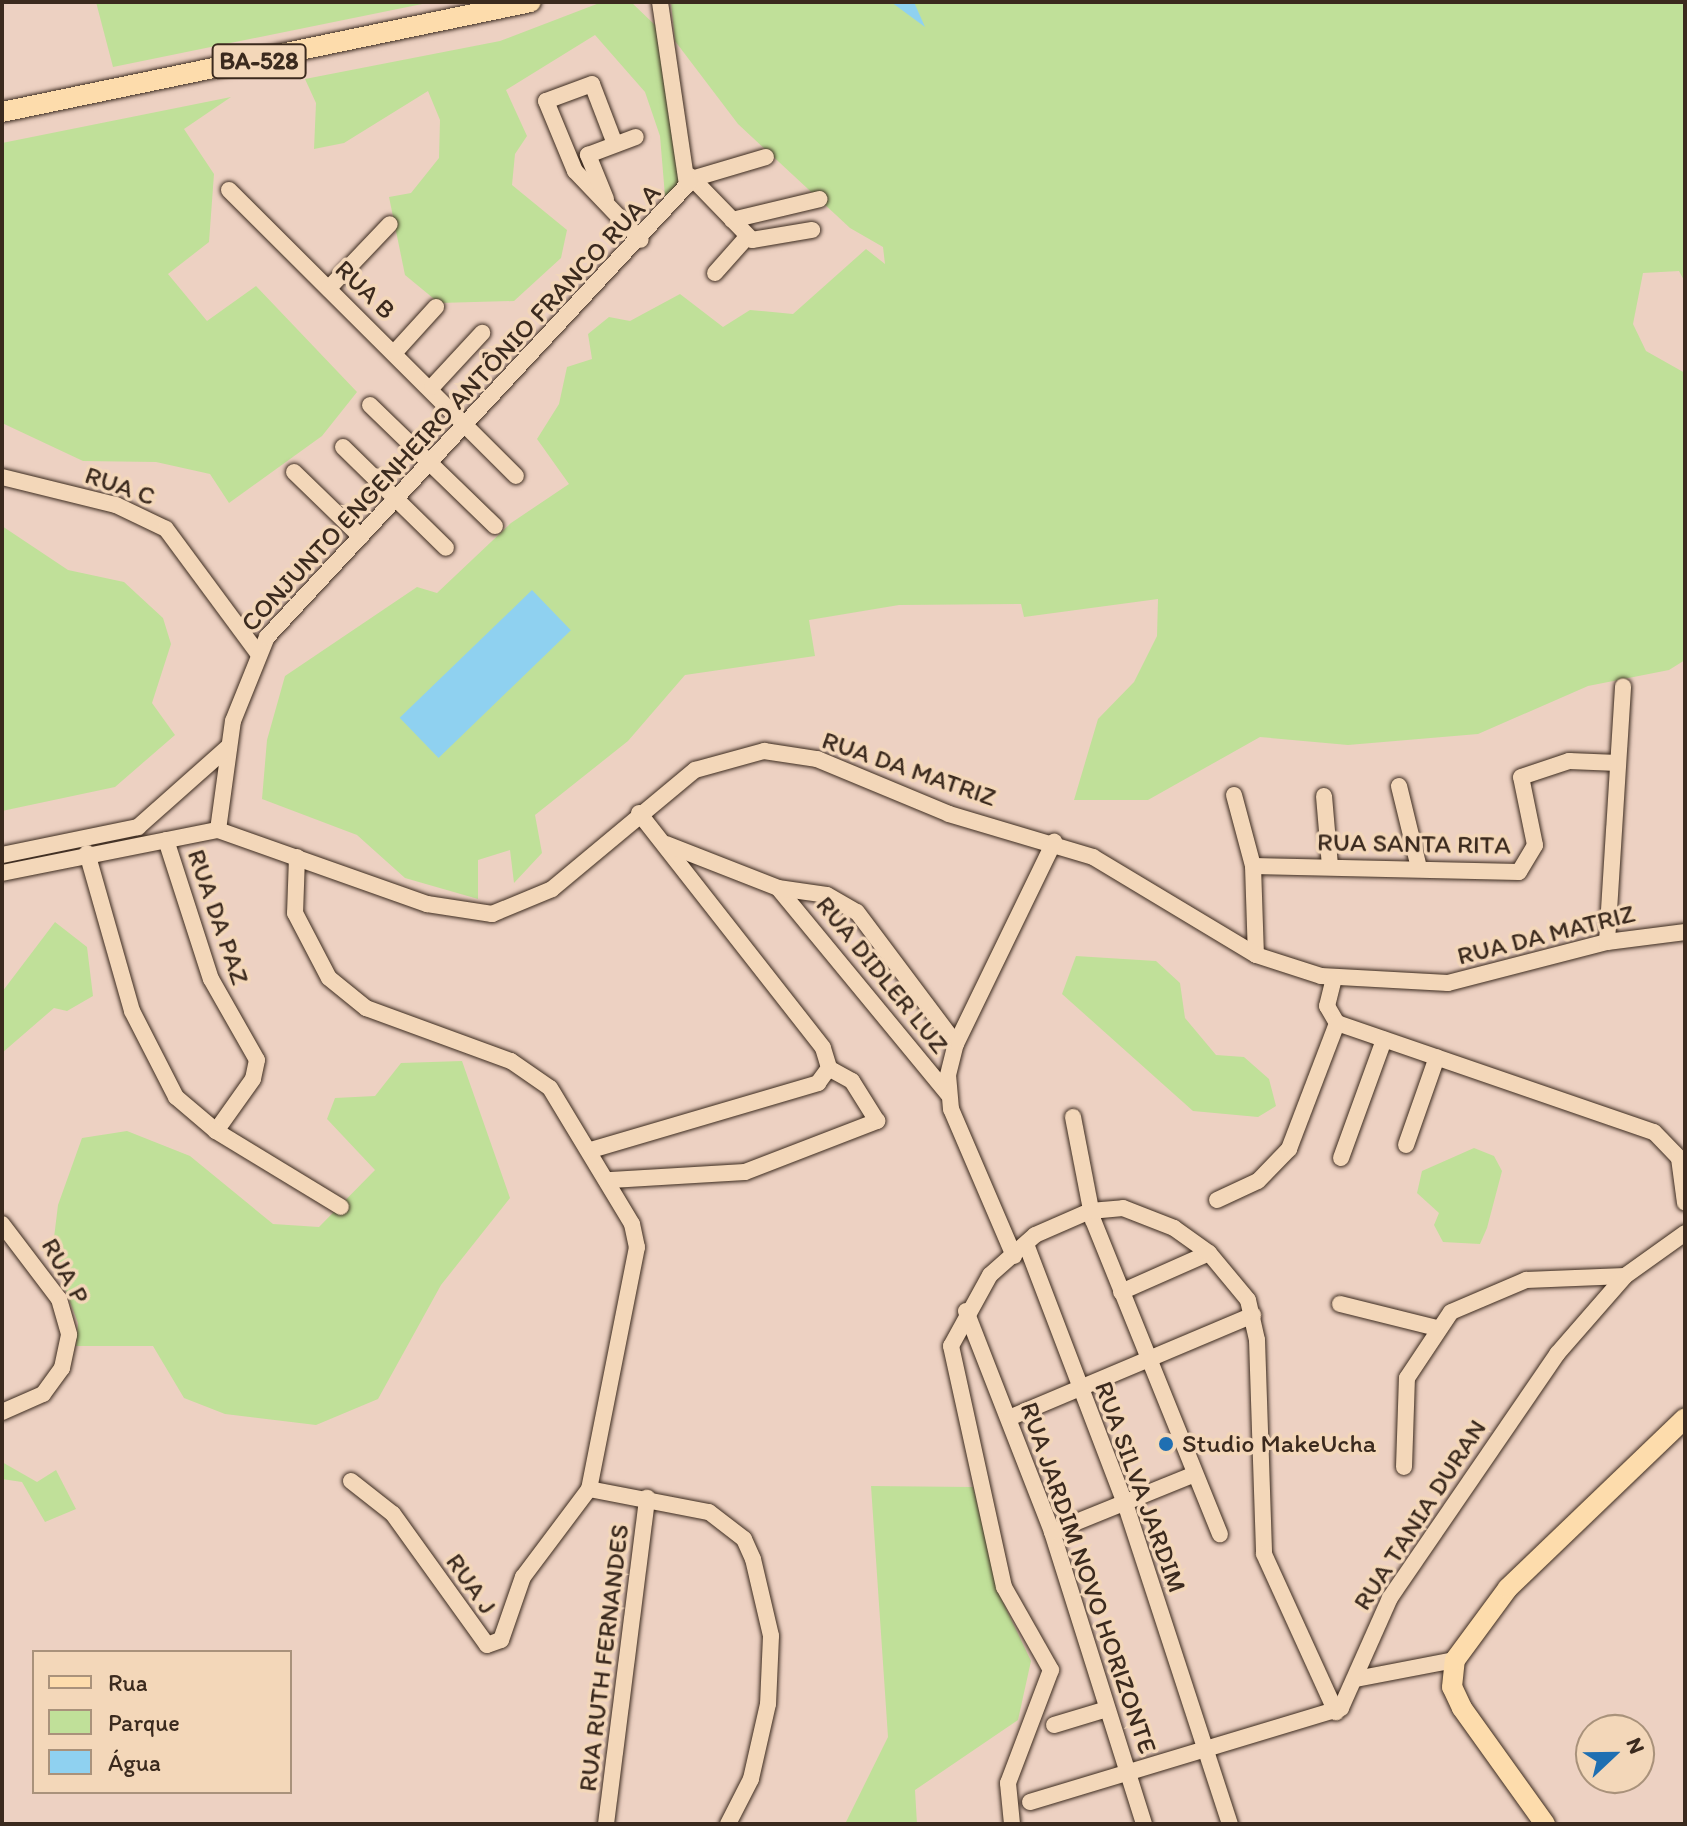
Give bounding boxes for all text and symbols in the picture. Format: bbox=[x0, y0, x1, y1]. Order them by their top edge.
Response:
road number: BA-528 bbox=[211, 41, 307, 81]
street label: CONJUNTO ENGENHEIRO ANTÔNIO FRANCO RUA A bbox=[236, 179, 666, 637]
street label: RUA B bbox=[328, 254, 402, 326]
street label: RUA C bbox=[81, 460, 159, 512]
street label: RUA DA MATRIZ bbox=[817, 724, 1001, 814]
street label: RUA SANTA RITA bbox=[1315, 827, 1513, 861]
street label: RUA DA PAZ bbox=[180, 846, 256, 988]
street label: RUA DIDLER LUZ bbox=[809, 890, 955, 1060]
street label: RUA DA MATRIZ bbox=[1453, 898, 1639, 972]
street label: RUA P bbox=[34, 1233, 96, 1309]
street label: RUA SILVA JARDIM bbox=[1088, 1378, 1192, 1596]
street label: RUA JARDIM NOVO HORIZONTE bbox=[1014, 1400, 1162, 1756]
street label: RUA TANIA DURAN bbox=[1348, 1416, 1492, 1614]
place label: Studio MakeUcha bbox=[1182, 1428, 1377, 1460]
marker: Studio MakeUcha bbox=[1157, 1435, 1175, 1453]
street label: RUA RUTH FERNANDES bbox=[572, 1523, 636, 1793]
street label: RUA J bbox=[439, 1547, 503, 1621]
legend bbox=[32, 1650, 292, 1794]
text: Rua bbox=[108, 1668, 148, 1697]
text: Parque bbox=[108, 1708, 180, 1737]
north arrow bbox=[1575, 1714, 1655, 1794]
text: N bbox=[1621, 1734, 1651, 1758]
text: Água bbox=[108, 1748, 161, 1777]

